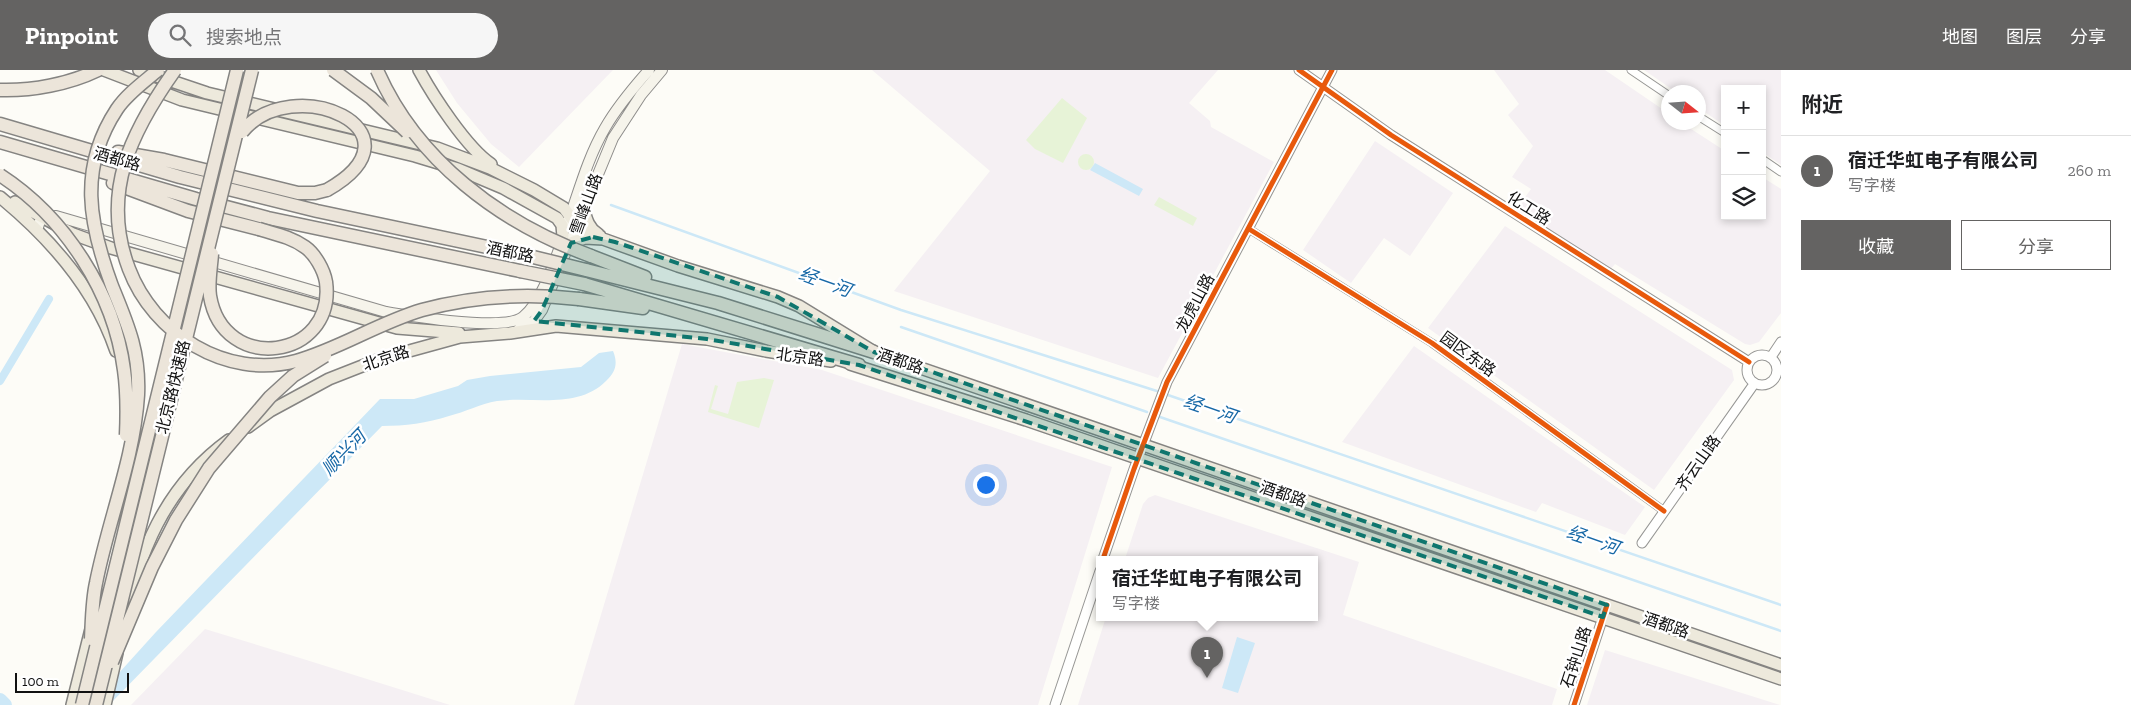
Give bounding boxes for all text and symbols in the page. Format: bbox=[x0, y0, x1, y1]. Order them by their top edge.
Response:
search box bbox=[148, 13, 498, 58]
text: Pinpoint bbox=[25, 21, 118, 50]
icon: search bbox=[166, 21, 194, 49]
text: 搜索地点 bbox=[206, 26, 282, 49]
text: 地图 bbox=[1942, 26, 1978, 48]
text: 图层 bbox=[2006, 26, 2042, 48]
text: 分享 bbox=[2070, 26, 2106, 48]
north arrow bbox=[1661, 85, 1706, 130]
map controls bbox=[1721, 85, 1766, 220]
button: + bbox=[1721, 85, 1766, 130]
text: 附近 bbox=[1801, 92, 1843, 117]
button: − bbox=[1721, 130, 1766, 175]
street label: 酒都路 bbox=[91, 143, 143, 175]
text: 宿迁华虹电子有限公司 bbox=[1848, 149, 2038, 172]
text: 1 bbox=[1814, 161, 1820, 180]
text: 260 m bbox=[2068, 161, 2111, 180]
street label: 雪峰山路 bbox=[566, 171, 606, 237]
button: layers bbox=[1721, 175, 1766, 220]
text: 写字楼 bbox=[1848, 176, 1896, 195]
street label: 化工路 bbox=[1504, 187, 1554, 229]
button: 收藏 bbox=[1801, 220, 1951, 270]
button: 分享 bbox=[1961, 220, 2111, 270]
street label: 酒都路 bbox=[485, 238, 535, 266]
water label: 经一河 bbox=[796, 262, 857, 303]
street label: 龙虎山路 bbox=[1172, 270, 1218, 336]
street label: 园区东路 bbox=[1437, 328, 1499, 380]
street label: 北京路快速路 bbox=[152, 338, 194, 436]
street label: 北京路 bbox=[360, 342, 412, 374]
street label: 北京路 bbox=[775, 344, 825, 370]
street label: 酒都路 bbox=[874, 344, 926, 378]
water label: 经一河 bbox=[1181, 390, 1242, 429]
water label: 顺兴河 bbox=[317, 424, 373, 480]
street label: 齐云山路 bbox=[1672, 431, 1724, 495]
your location bbox=[973, 472, 999, 498]
street label: 酒都路 bbox=[1257, 477, 1309, 511]
water label: 经一河 bbox=[1564, 521, 1625, 560]
popup bbox=[1096, 556, 1318, 621]
text: 宿迁华虹电子有限公司 bbox=[1112, 567, 1302, 590]
text: 写字楼 bbox=[1112, 594, 1160, 613]
street label: 酒都路 bbox=[1640, 608, 1692, 642]
street label: 石钟山路 bbox=[1557, 624, 1595, 690]
pin: 1 bbox=[1191, 637, 1223, 678]
scale bar bbox=[15, 670, 129, 693]
text: 100 m bbox=[22, 673, 59, 690]

